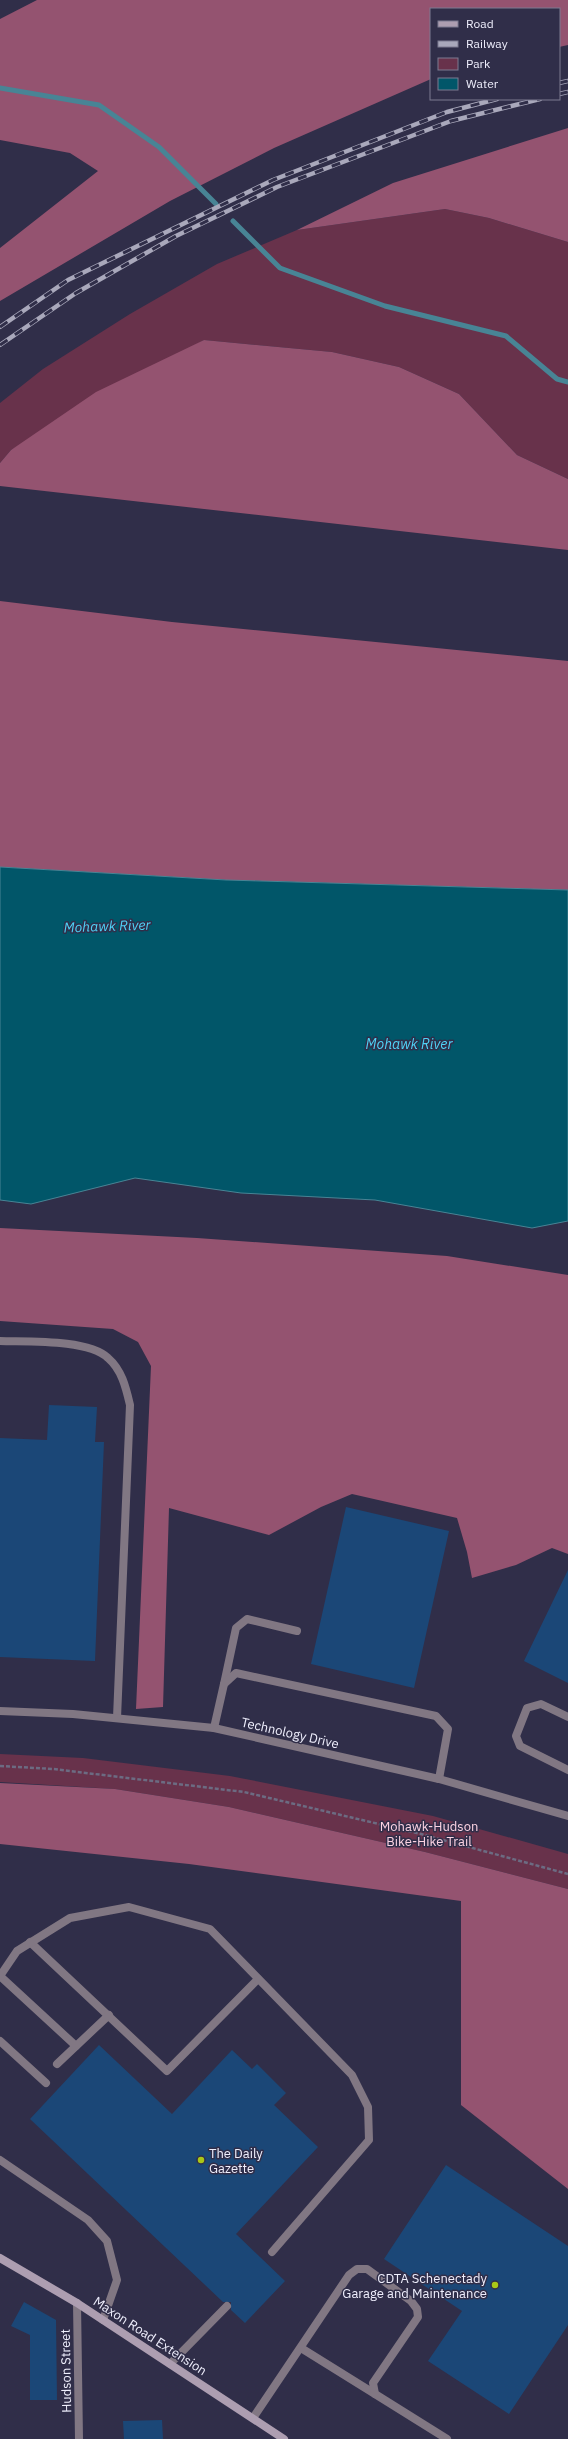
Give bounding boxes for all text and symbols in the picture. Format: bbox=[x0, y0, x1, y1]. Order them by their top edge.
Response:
legend bbox=[430, 8, 560, 100]
text: Road bbox=[466, 16, 494, 31]
text: Railway bbox=[466, 36, 508, 51]
text: Park bbox=[466, 56, 491, 71]
text: Water bbox=[466, 76, 499, 91]
water label: Mohawk River bbox=[63, 915, 152, 937]
water label: Mohawk River bbox=[365, 1035, 453, 1053]
street label: Technology Drive bbox=[239, 1713, 341, 1753]
park label: Mohawk-Hudson Bike-Hike Trail bbox=[380, 1818, 478, 1850]
place label: The Daily Gazette bbox=[209, 2145, 263, 2177]
marker: The Daily Gazette bbox=[196, 2155, 206, 2165]
place label: CDTA Schenectady Garage and Maintenance bbox=[342, 2270, 487, 2302]
marker: CDTA Schenectady Garage and Maintenance bbox=[490, 2280, 500, 2290]
street label: Maxon Road Extension bbox=[90, 2293, 210, 2379]
street label: Hudson Street bbox=[57, 2329, 75, 2413]

